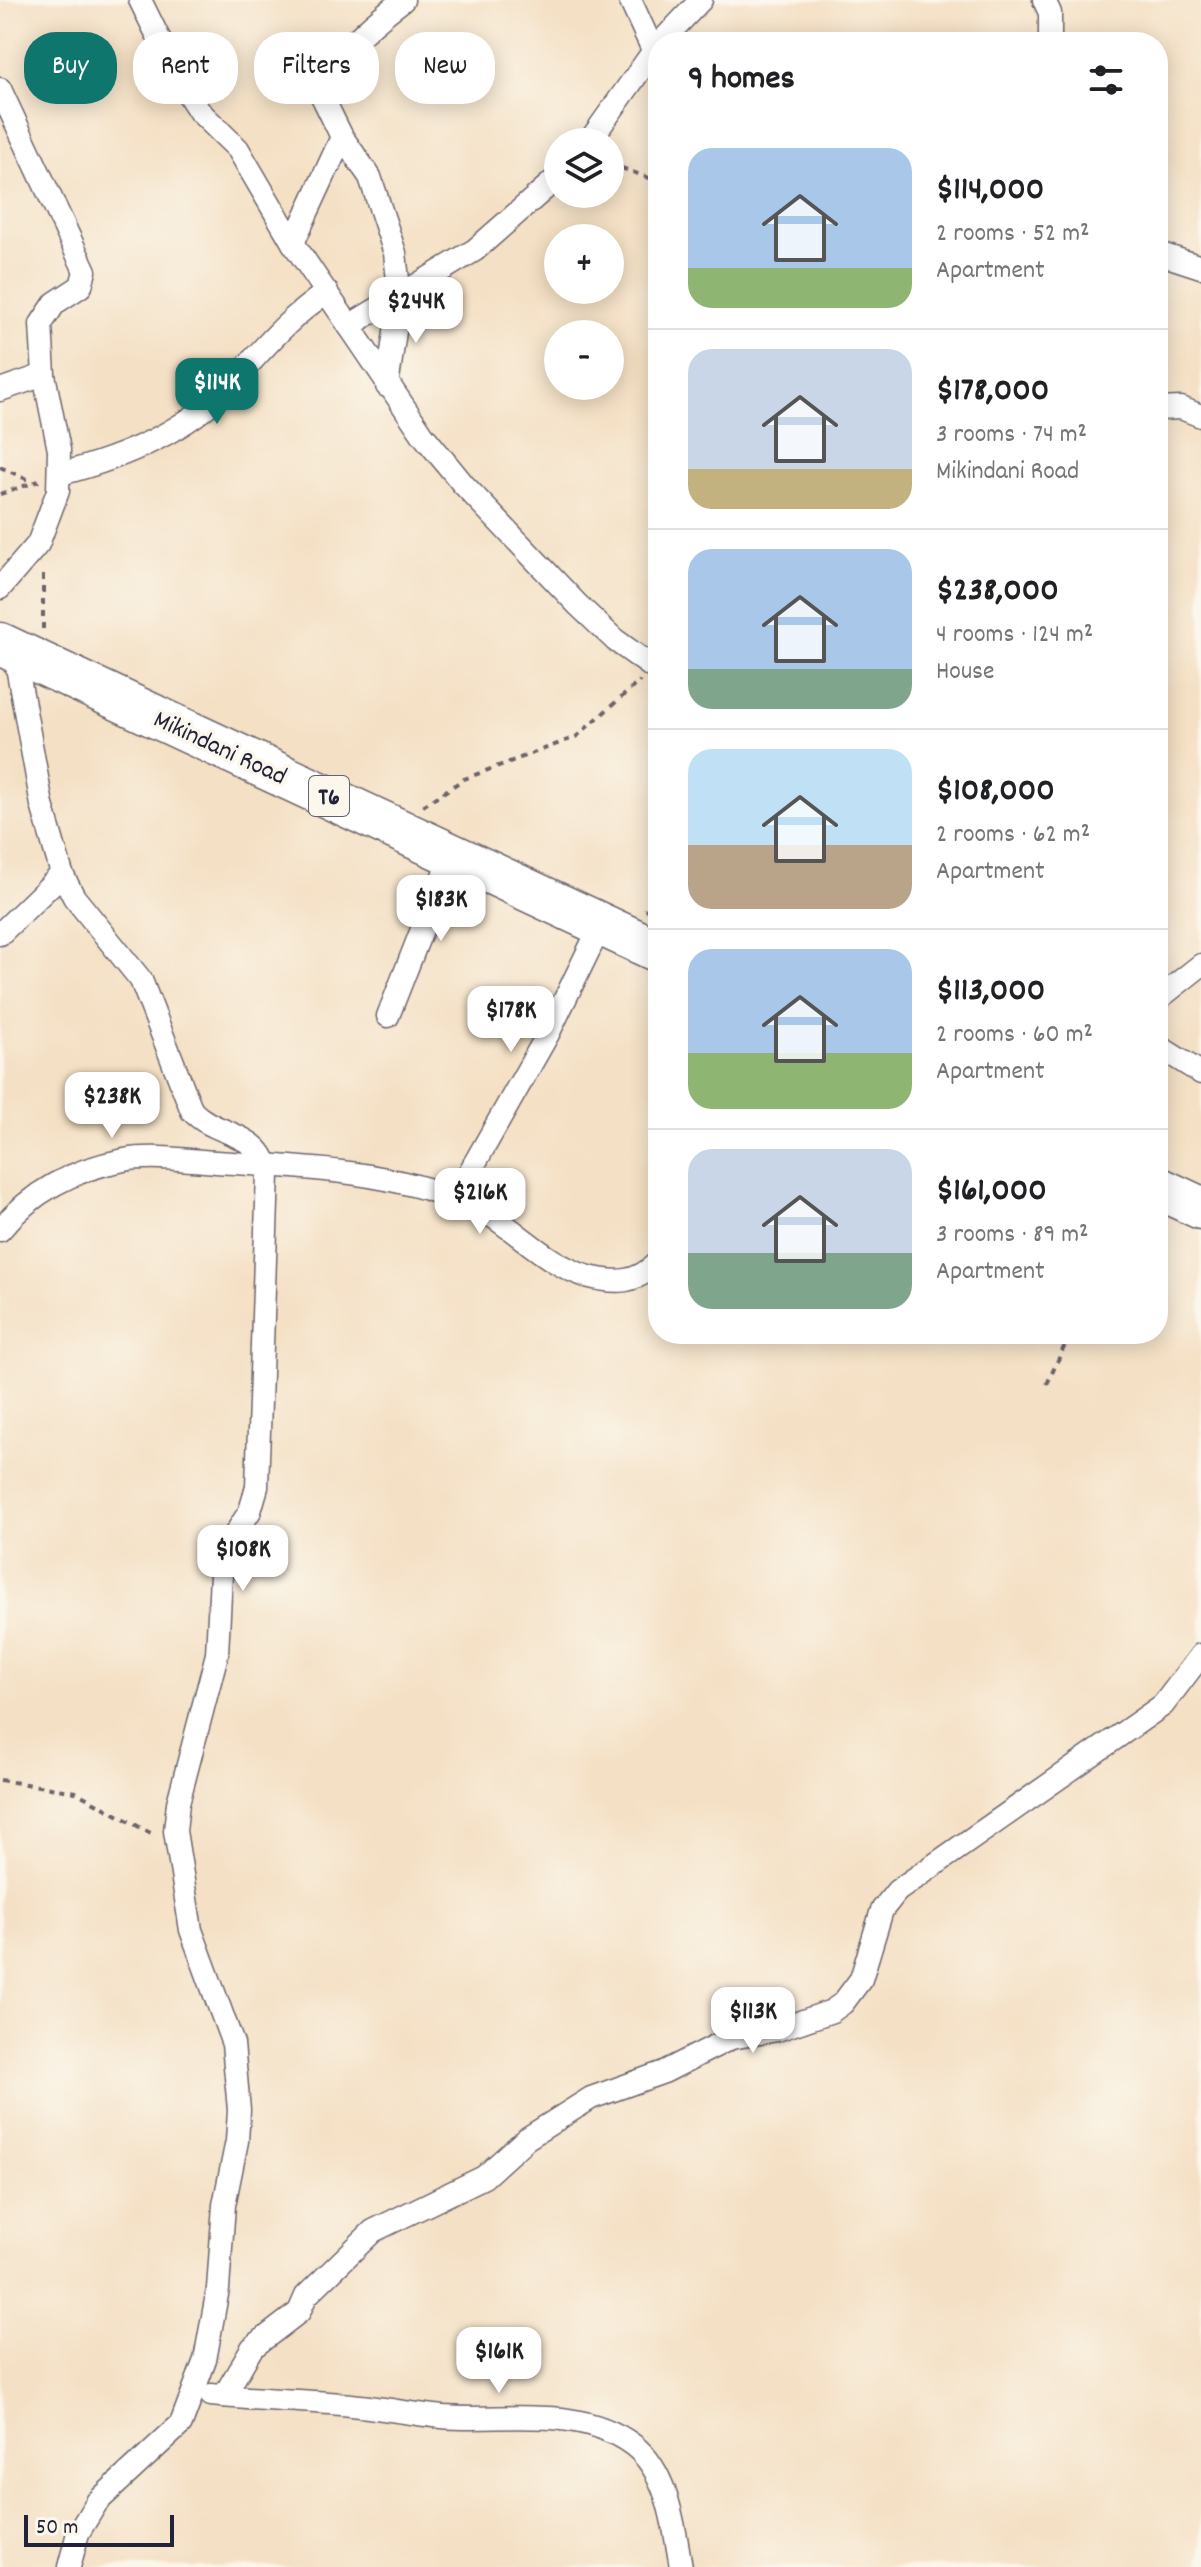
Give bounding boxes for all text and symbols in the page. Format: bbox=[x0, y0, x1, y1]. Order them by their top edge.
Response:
chip: Buy bbox=[24, 32, 117, 104]
chip: Rent bbox=[133, 32, 238, 104]
chip: Filters bbox=[254, 32, 379, 104]
chip: New bbox=[395, 32, 495, 104]
text: 9 homes bbox=[688, 56, 795, 105]
icon: filters bbox=[1084, 58, 1128, 102]
map controls bbox=[544, 128, 624, 400]
button: layers bbox=[544, 128, 624, 208]
text: $114,000 bbox=[936, 167, 1044, 216]
icon: home bbox=[752, 180, 848, 276]
text: 2 rooms · 52 m² bbox=[936, 216, 1089, 253]
button: + bbox=[544, 224, 624, 304]
text: Apartment bbox=[936, 253, 1045, 290]
pin: $244K bbox=[360, 277, 472, 345]
text: $244K bbox=[387, 284, 445, 321]
button: − bbox=[544, 320, 624, 400]
pin: $114K bbox=[161, 358, 273, 426]
text: $114K bbox=[193, 365, 241, 402]
text: $178,000 bbox=[936, 368, 1049, 417]
icon: home bbox=[752, 381, 848, 477]
text: 3 rooms · 74 m² bbox=[936, 417, 1087, 454]
text: Mikindani Road bbox=[936, 454, 1079, 491]
text: $238,000 bbox=[936, 568, 1059, 617]
icon: home bbox=[752, 581, 848, 677]
text: 4 rooms · 124 m² bbox=[936, 617, 1093, 654]
text: House bbox=[936, 654, 994, 691]
street label: Mikindani Road bbox=[147, 702, 292, 796]
text: $108,000 bbox=[936, 768, 1055, 817]
road number: T6 bbox=[309, 776, 349, 816]
icon: home bbox=[752, 781, 848, 877]
text: 2 rooms · 62 m² bbox=[936, 817, 1090, 854]
text: Apartment bbox=[936, 854, 1045, 891]
pin: $183K bbox=[385, 875, 497, 943]
text: $183K bbox=[415, 882, 467, 919]
text: $113,000 bbox=[936, 968, 1045, 1017]
icon: home bbox=[752, 981, 848, 1077]
pin: $178K bbox=[455, 986, 567, 1054]
text: $178K bbox=[485, 993, 537, 1030]
text: 2 rooms · 60 m² bbox=[936, 1017, 1093, 1054]
text: Apartment bbox=[936, 1054, 1045, 1091]
pin: $238K bbox=[56, 1072, 168, 1140]
text: $238K bbox=[83, 1079, 141, 1116]
pin: $216K bbox=[424, 1168, 536, 1236]
text: $161,000 bbox=[936, 1168, 1047, 1217]
text: $216K bbox=[453, 1175, 508, 1212]
icon: home bbox=[752, 1181, 848, 1277]
text: 3 rooms · 89 m² bbox=[936, 1217, 1089, 1254]
text: Apartment bbox=[936, 1254, 1045, 1291]
pin: $108K bbox=[187, 1525, 299, 1593]
text: $108K bbox=[215, 1532, 271, 1569]
pin: $113K bbox=[697, 1987, 809, 2055]
text: $113K bbox=[729, 1994, 777, 2031]
pin: $161K bbox=[443, 2327, 555, 2395]
text: $161K bbox=[474, 2334, 524, 2371]
scale bar bbox=[24, 2511, 174, 2547]
text: 50 m bbox=[36, 2513, 78, 2544]

